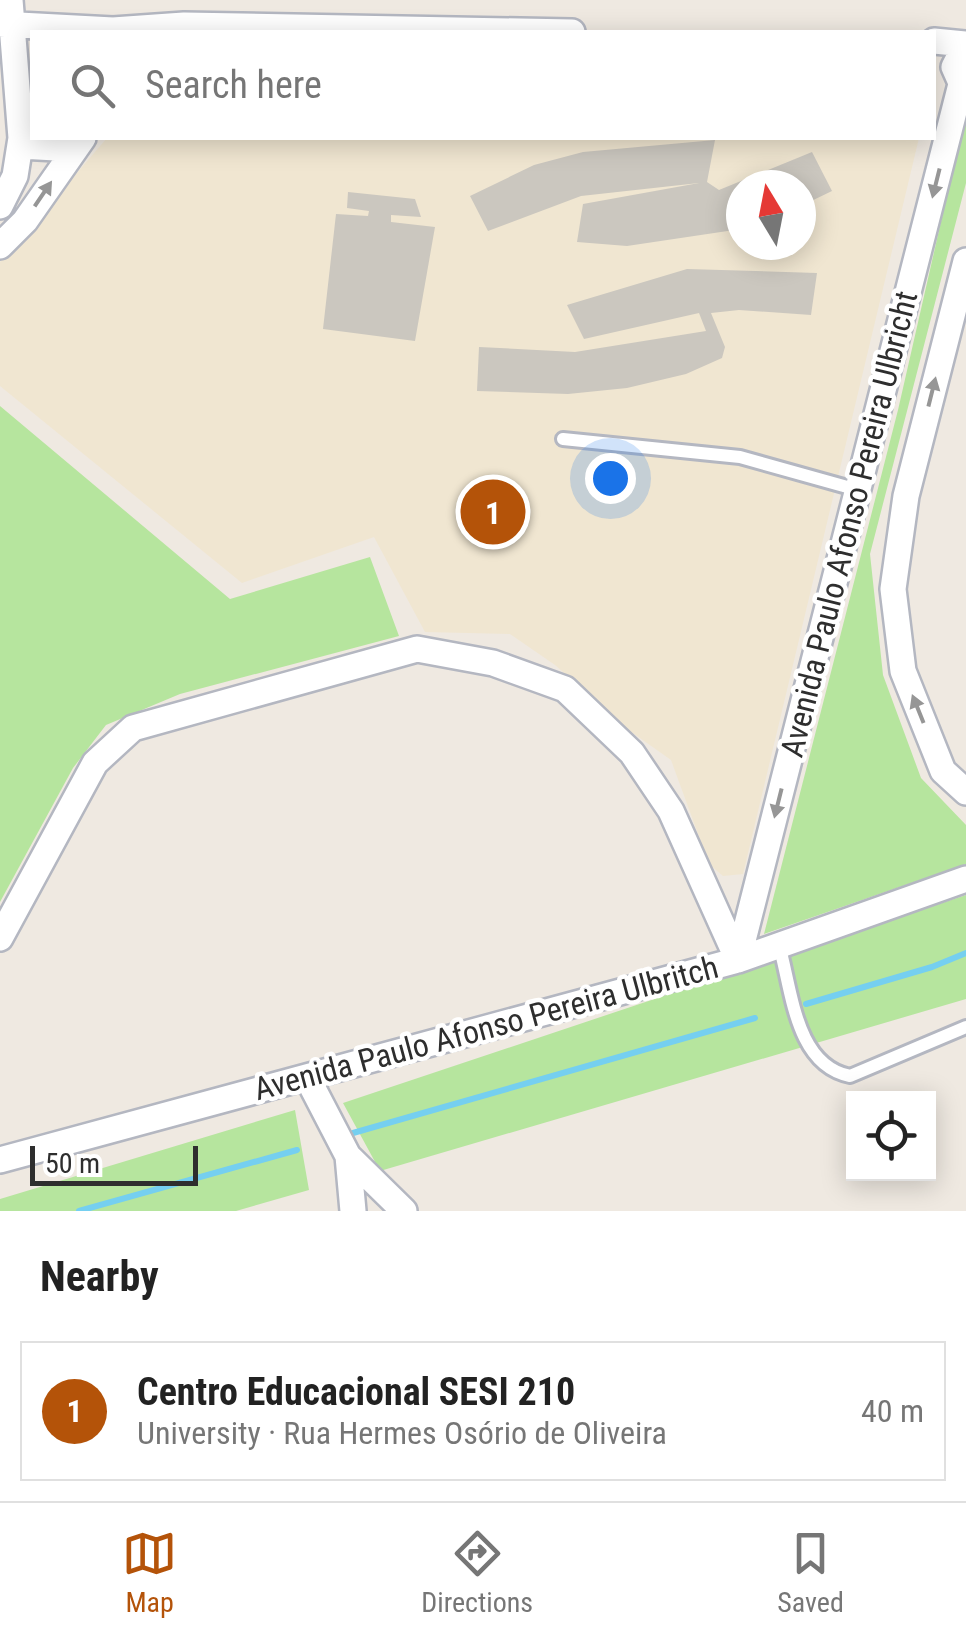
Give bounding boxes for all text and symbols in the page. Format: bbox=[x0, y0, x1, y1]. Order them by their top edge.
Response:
search box bbox=[30, 30, 936, 140]
icon: search bbox=[65, 58, 120, 113]
text: Search here bbox=[145, 63, 322, 107]
one-way arrow bbox=[928, 168, 943, 199]
north arrow bbox=[726, 170, 816, 260]
one-way arrow bbox=[33, 180, 52, 207]
street label: Avenida Paulo Afonso Pereira Ulbricht bbox=[773, 287, 925, 761]
one-way arrow bbox=[925, 376, 941, 407]
your location bbox=[585, 453, 636, 504]
pin: 1 bbox=[460, 474, 526, 550]
one-way arrow bbox=[910, 694, 926, 724]
one-way arrow bbox=[770, 788, 785, 819]
street label: Avenida Paulo Afonso Pereira Ulbritch bbox=[250, 948, 722, 1108]
map controls bbox=[846, 1091, 936, 1181]
button: locate bbox=[846, 1091, 936, 1181]
scale bar bbox=[30, 1141, 198, 1186]
text: 50 m bbox=[45, 1147, 100, 1180]
text: Nearby bbox=[40, 1252, 159, 1301]
text: Centro Educacional SESI 210 bbox=[137, 1370, 575, 1414]
text: 1 bbox=[66, 1392, 83, 1430]
text: 40 m bbox=[861, 1392, 924, 1430]
text: University · Rua Hermes Osório de Oliveira bbox=[137, 1414, 667, 1452]
tab: Map bbox=[122, 1526, 177, 1619]
tab: Directions bbox=[421, 1526, 533, 1619]
tab: Saved bbox=[777, 1526, 844, 1619]

